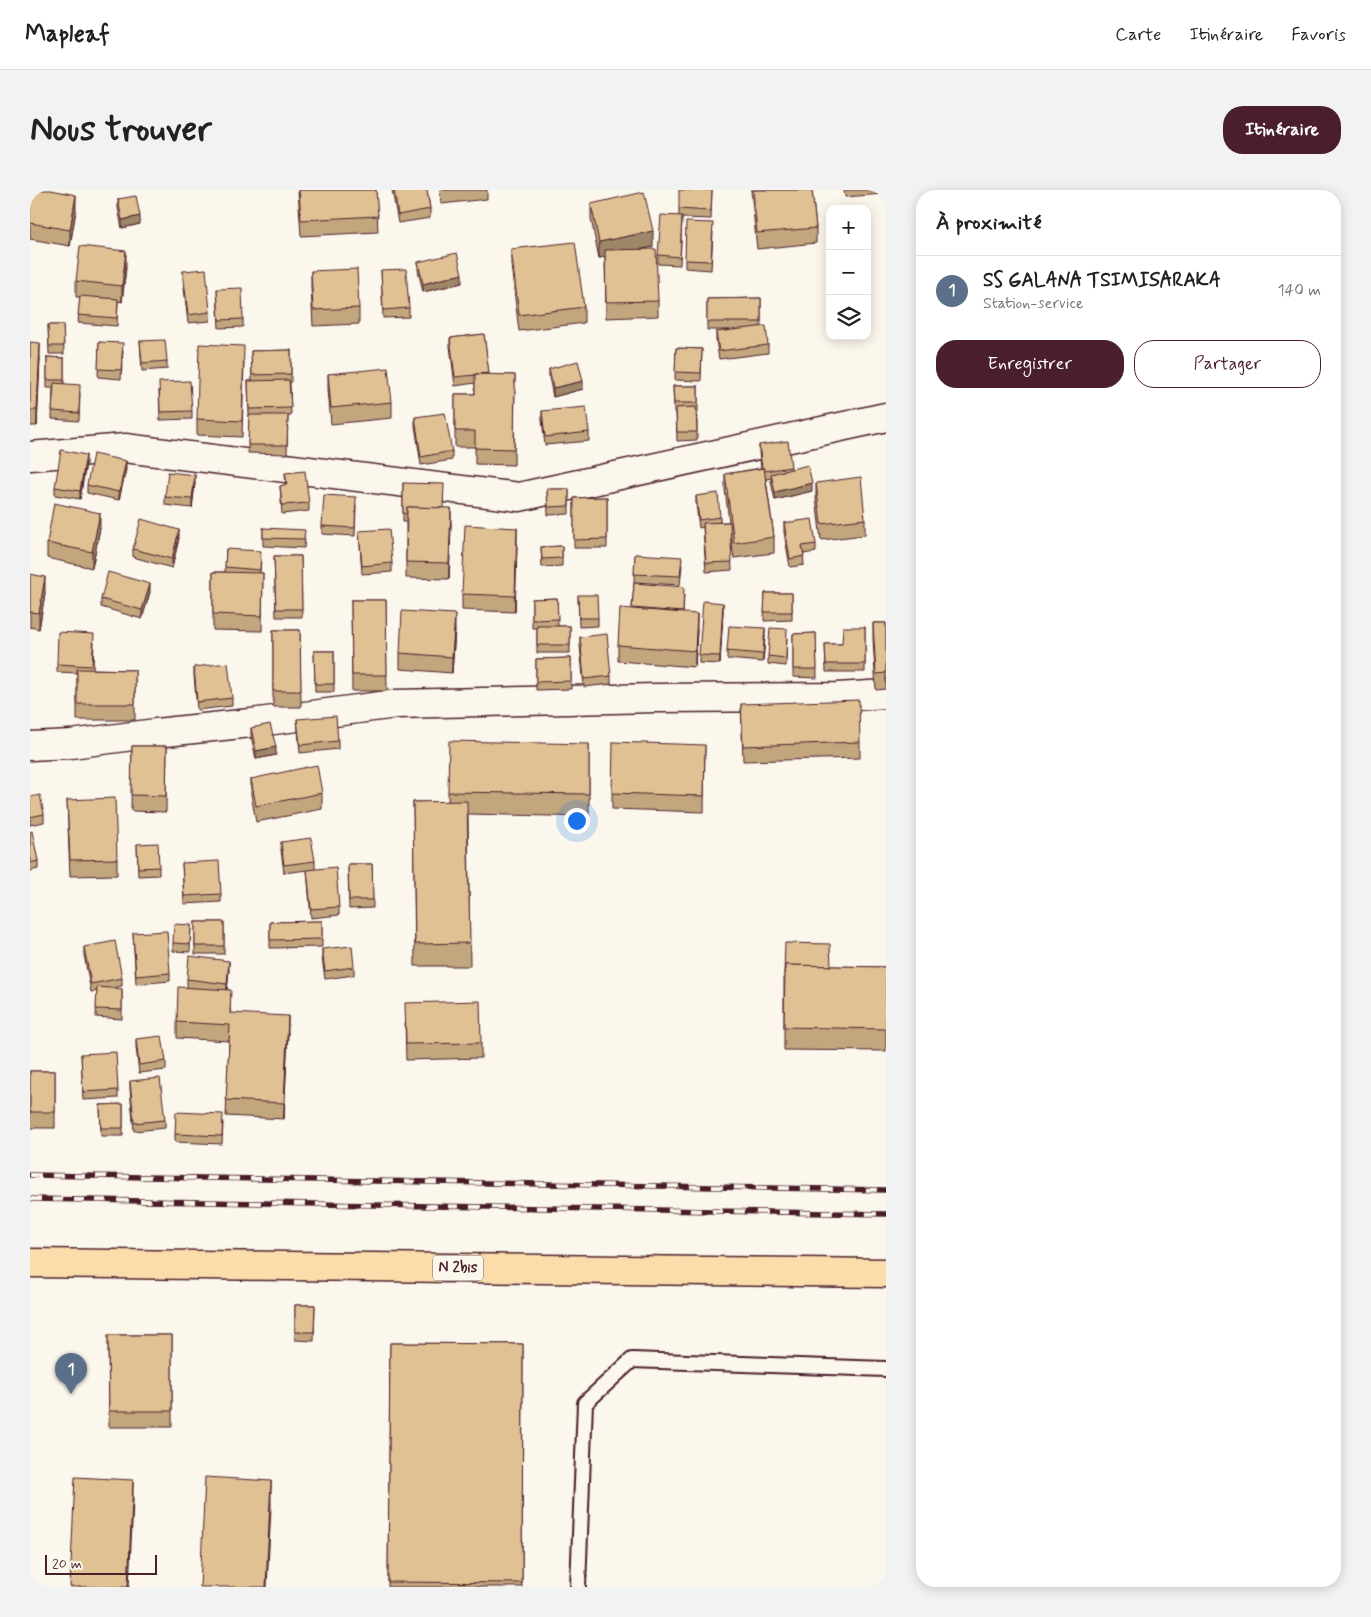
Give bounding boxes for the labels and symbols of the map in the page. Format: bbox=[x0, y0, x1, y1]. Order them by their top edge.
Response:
your location bbox=[564, 808, 590, 834]
road number: N 2bis bbox=[433, 1256, 483, 1280]
pin: 1 bbox=[55, 1353, 87, 1394]
scale bar bbox=[45, 1552, 158, 1575]

